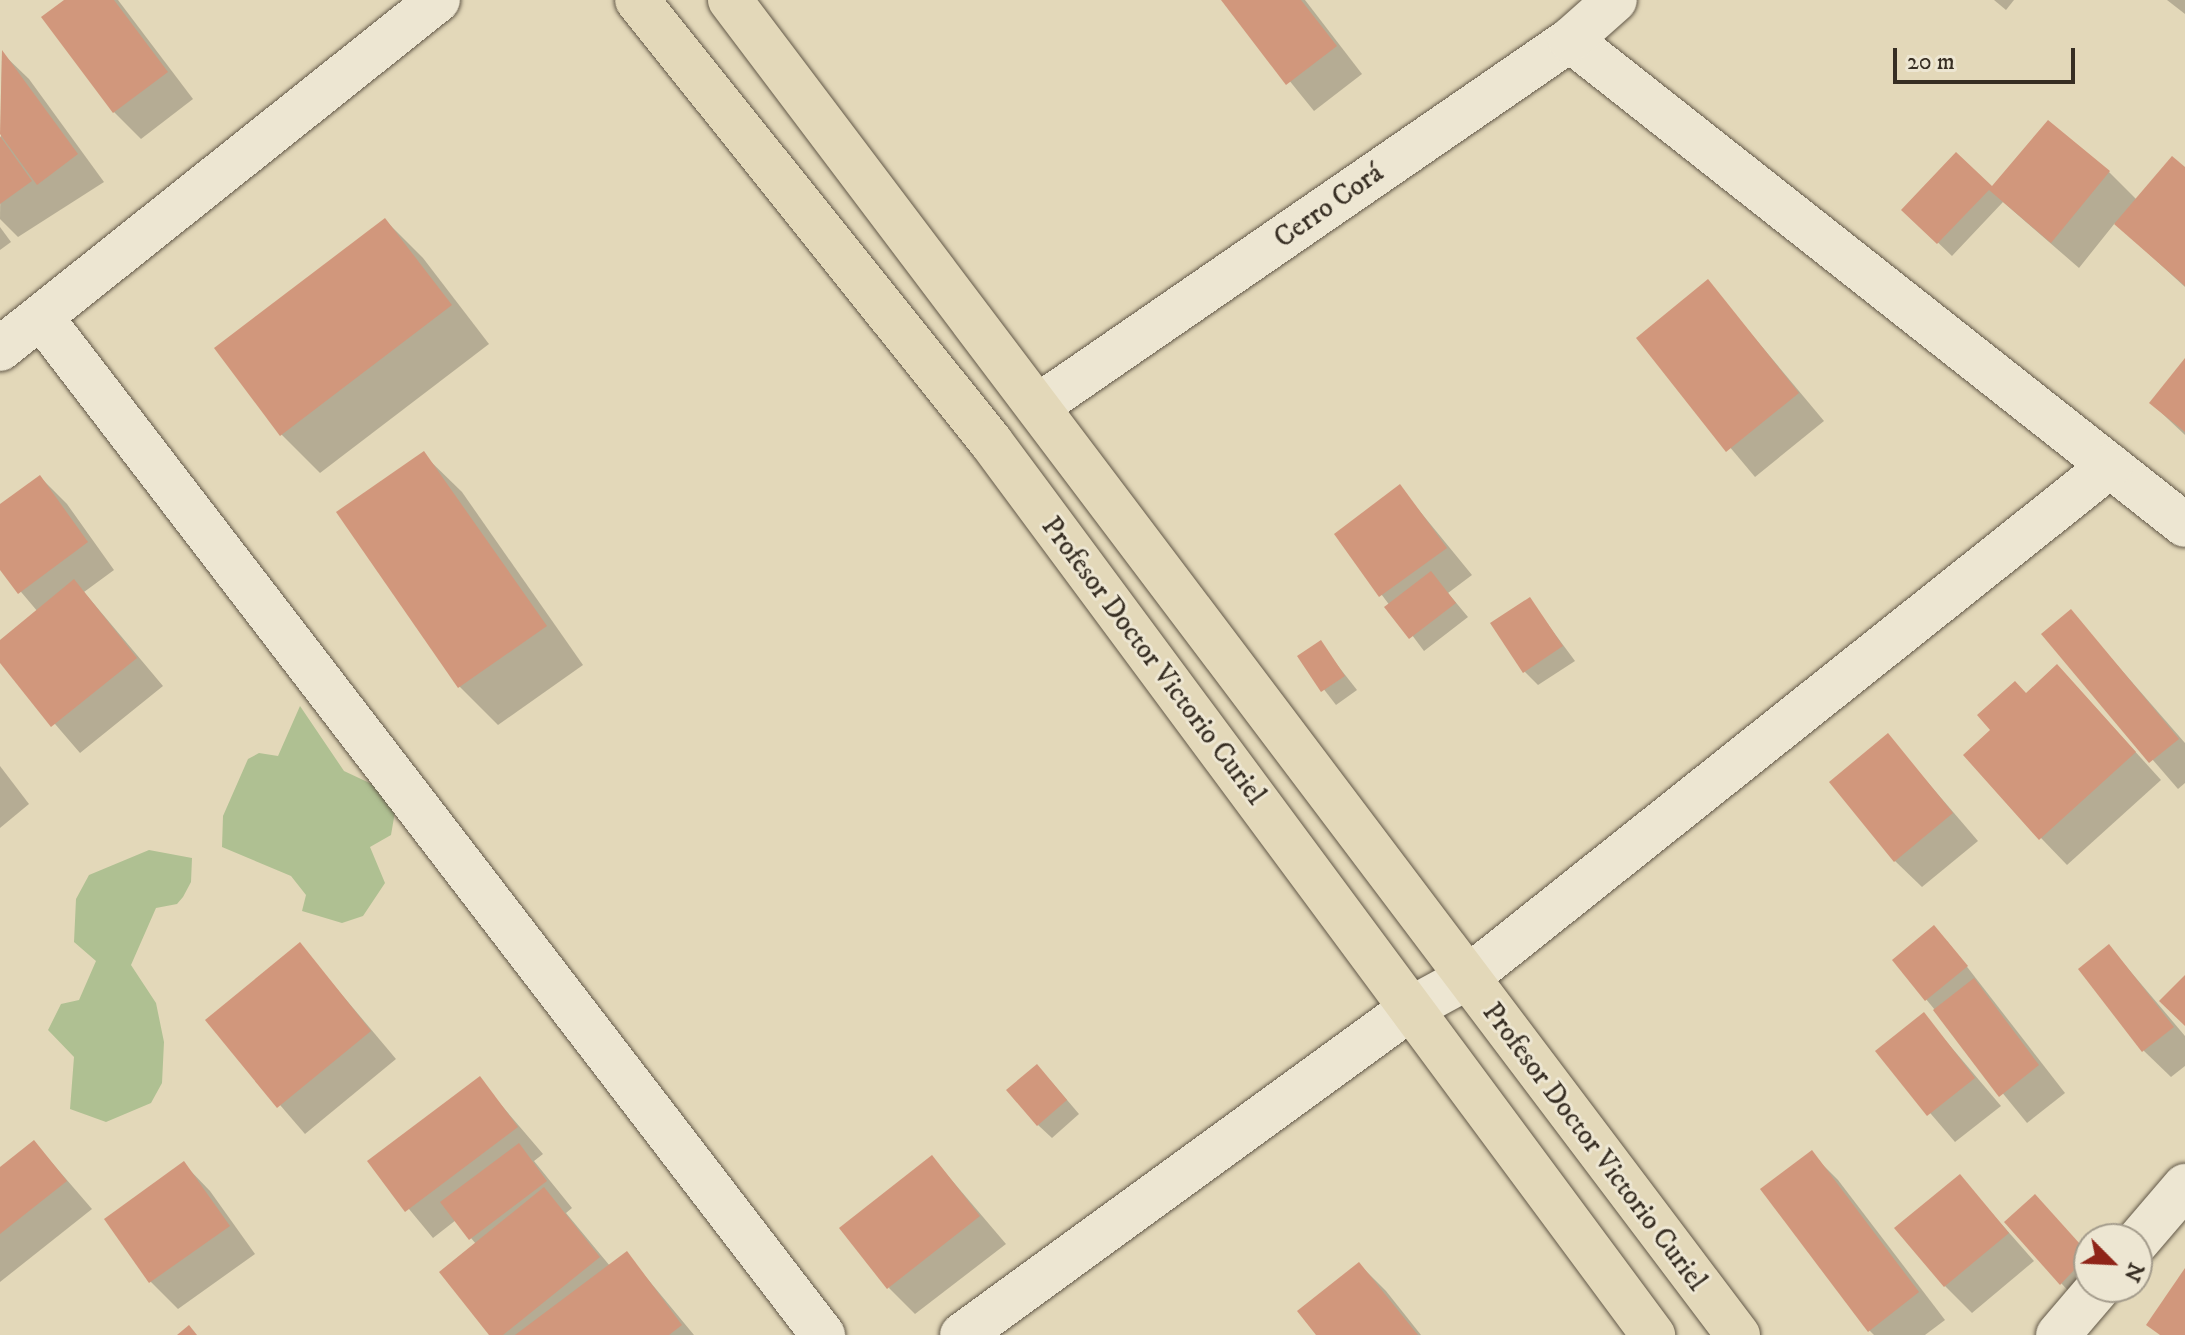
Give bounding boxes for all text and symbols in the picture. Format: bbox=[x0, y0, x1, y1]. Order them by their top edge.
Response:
scale bar bbox=[1897, 32, 2079, 82]
text: 20 m bbox=[1907, 47, 1955, 77]
street label: Cerro Corá bbox=[1268, 156, 1390, 256]
street label: Profesor Doctor Victorio Curiel bbox=[1034, 510, 1272, 812]
street label: Profesor Doctor Victorio Curiel bbox=[1475, 996, 1713, 1298]
north arrow bbox=[2073, 1223, 2153, 1303]
text: N bbox=[2118, 1258, 2150, 1286]

